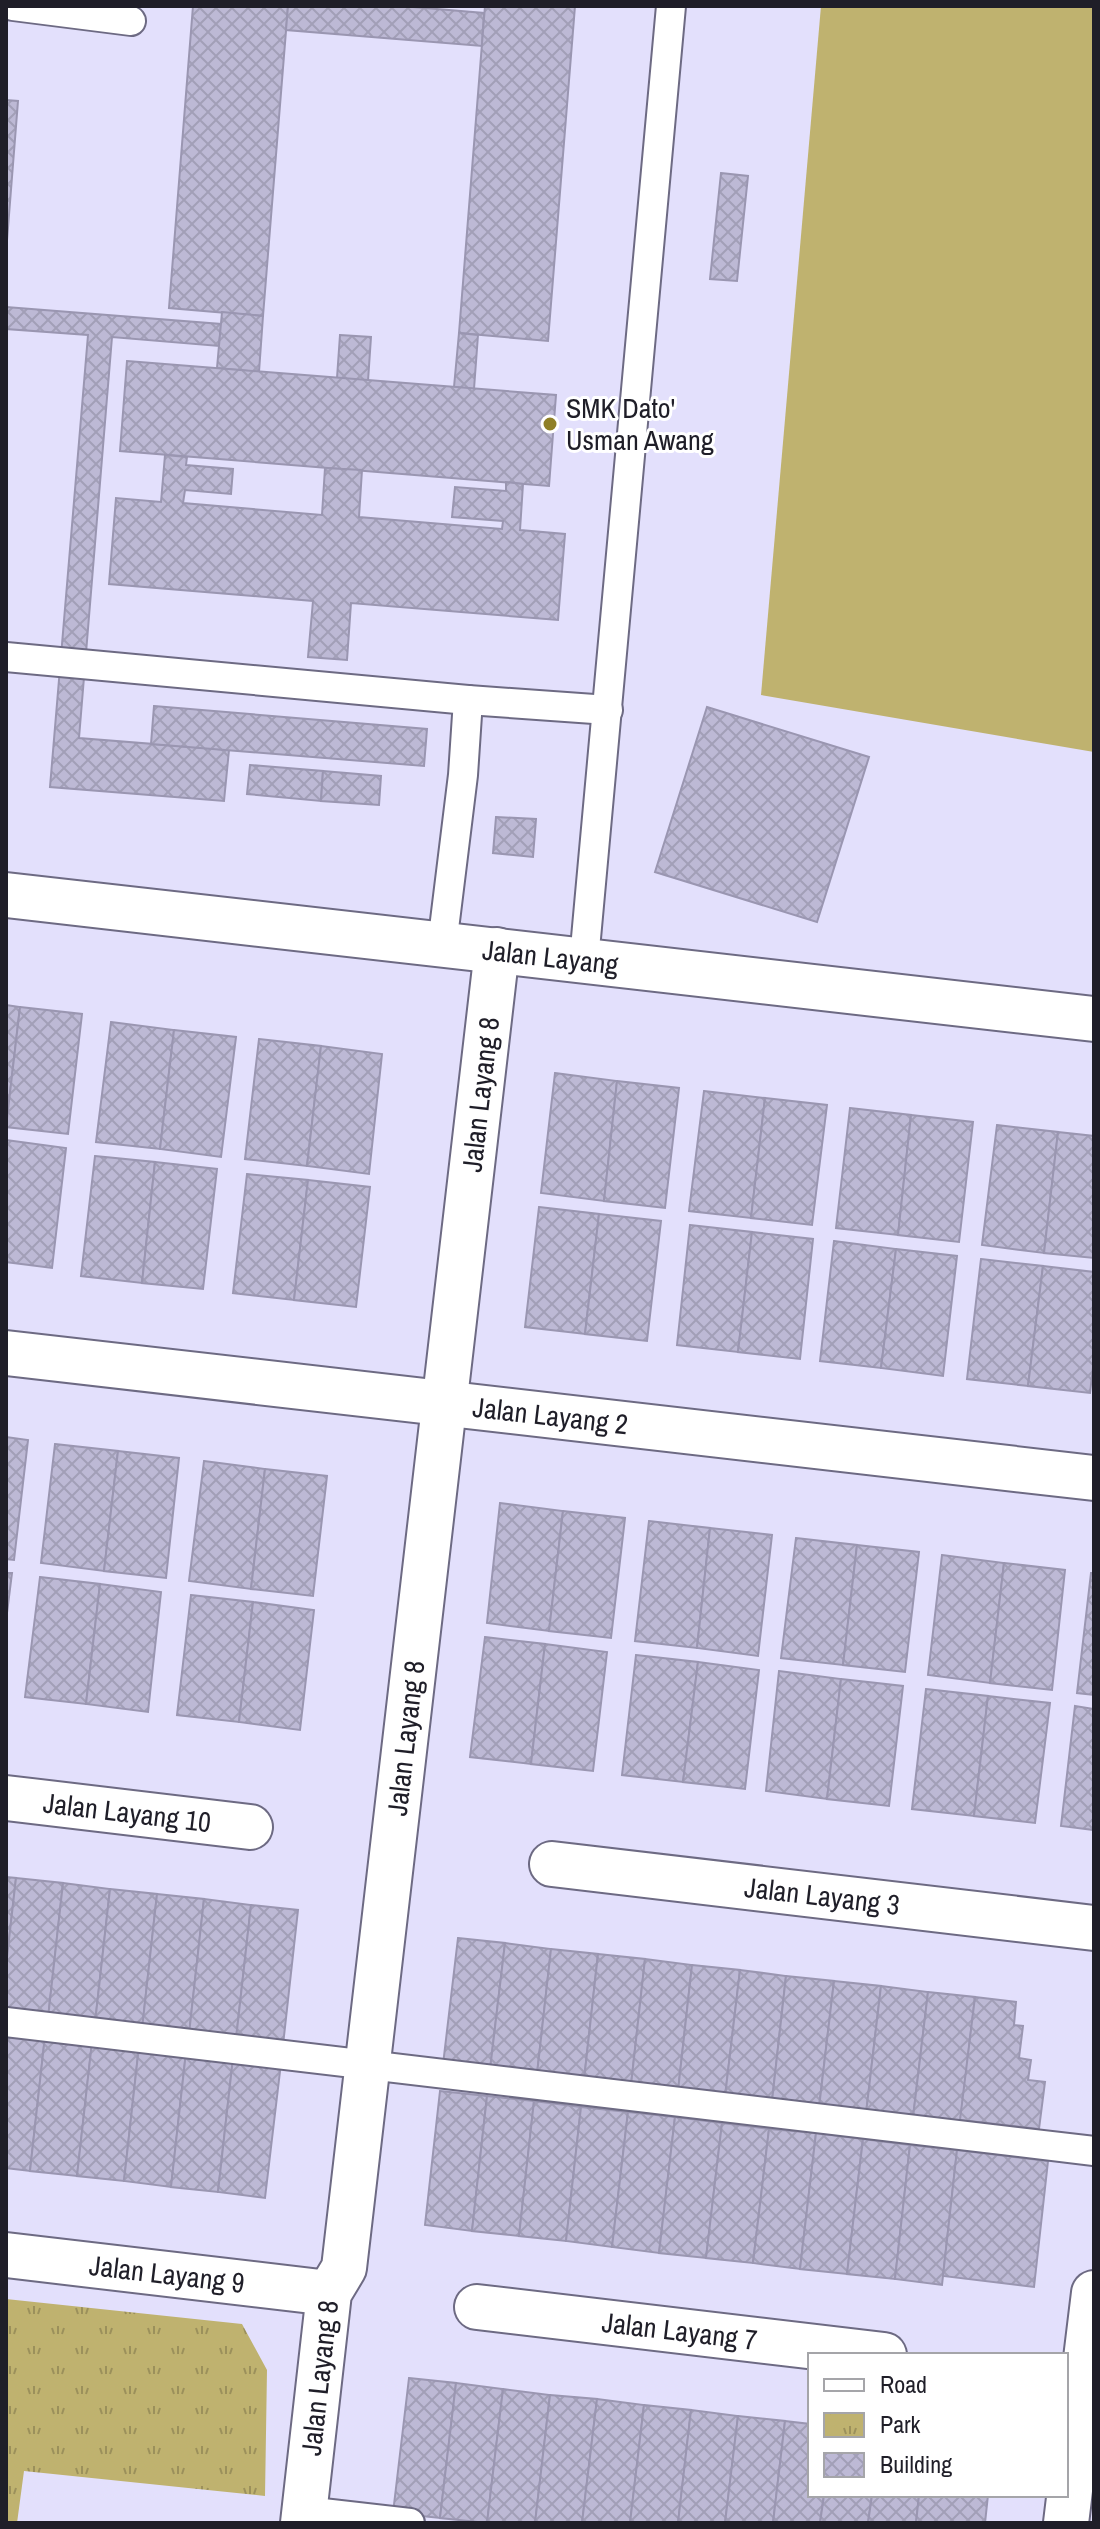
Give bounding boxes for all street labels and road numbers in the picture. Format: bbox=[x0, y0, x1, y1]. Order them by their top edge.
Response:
street label: Jalan Layang bbox=[480, 930, 621, 984]
street label: Jalan Layang 8 bbox=[452, 1015, 508, 1174]
street label: Jalan Layang 2 bbox=[471, 1388, 630, 1443]
street label: Jalan Layang 8 bbox=[378, 1659, 433, 1818]
street label: Jalan Layang 10 bbox=[41, 1784, 213, 1841]
street label: Jalan Layang 3 bbox=[742, 1868, 902, 1924]
street label: Jalan Layang 9 bbox=[87, 2246, 247, 2302]
street label: Jalan Layang 8 bbox=[292, 2298, 347, 2458]
street label: Jalan Layang 7 bbox=[600, 2303, 759, 2359]

